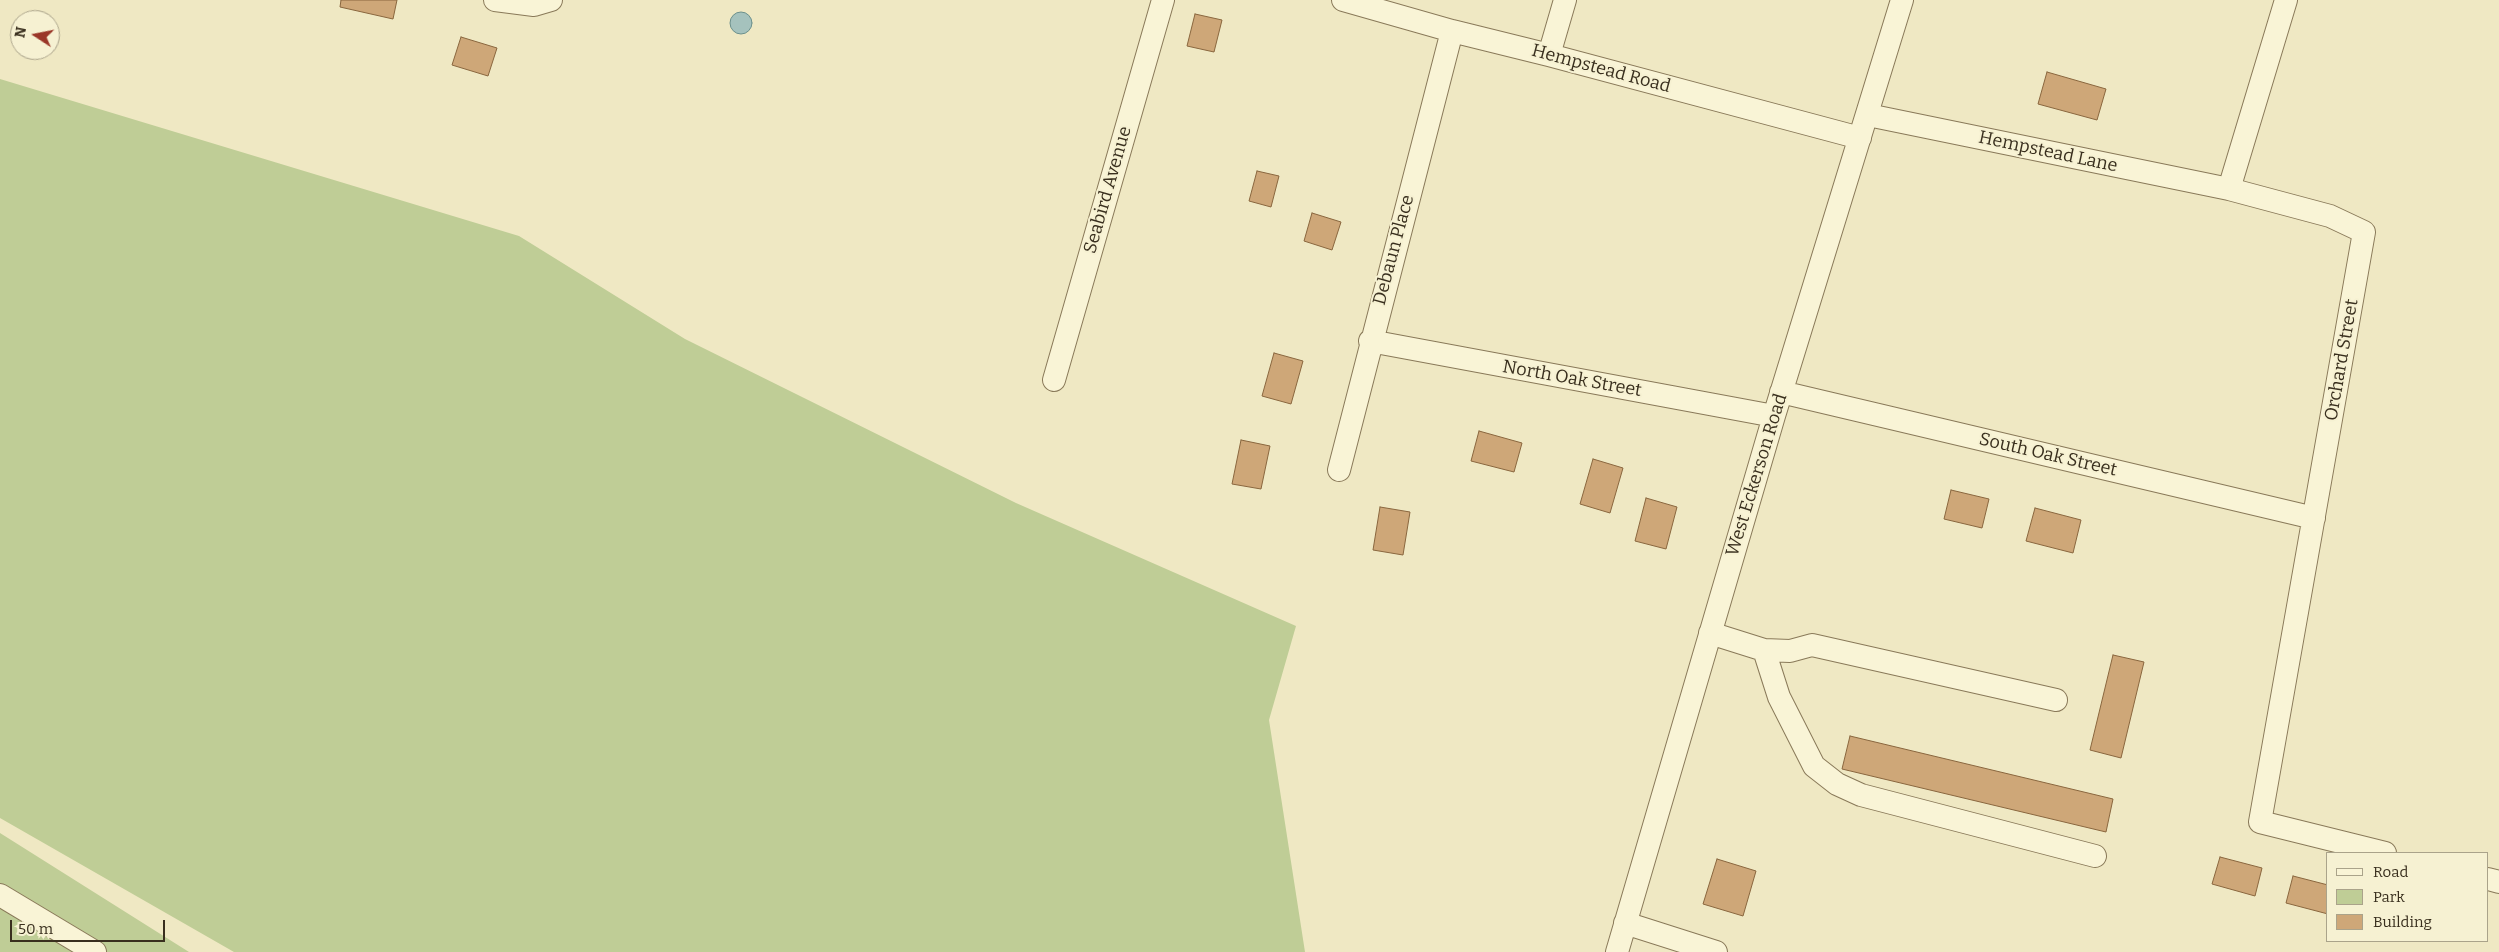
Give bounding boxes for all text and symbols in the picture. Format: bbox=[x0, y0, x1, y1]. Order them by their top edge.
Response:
north arrow bbox=[10, 10, 60, 60]
text: N bbox=[11, 25, 30, 39]
street label: Hempstead Road bbox=[1529, 40, 1673, 98]
street label: Seabird Avenue bbox=[1080, 124, 1136, 256]
street label: Hempstead Lane bbox=[1977, 127, 2119, 177]
street label: Debaun Place bbox=[1369, 193, 1419, 307]
street label: Orchard Street bbox=[2321, 297, 2363, 423]
street label: North Oak Street bbox=[1501, 356, 1643, 402]
street label: West Eckerson Road bbox=[1722, 391, 1792, 559]
street label: South Oak Street bbox=[1977, 429, 2119, 481]
legend bbox=[2326, 852, 2489, 942]
text: Road bbox=[2373, 863, 2408, 881]
text: Park bbox=[2373, 888, 2405, 906]
scale bar bbox=[12, 910, 168, 942]
text: Building bbox=[2373, 913, 2432, 931]
text: 50 m bbox=[18, 920, 53, 938]

